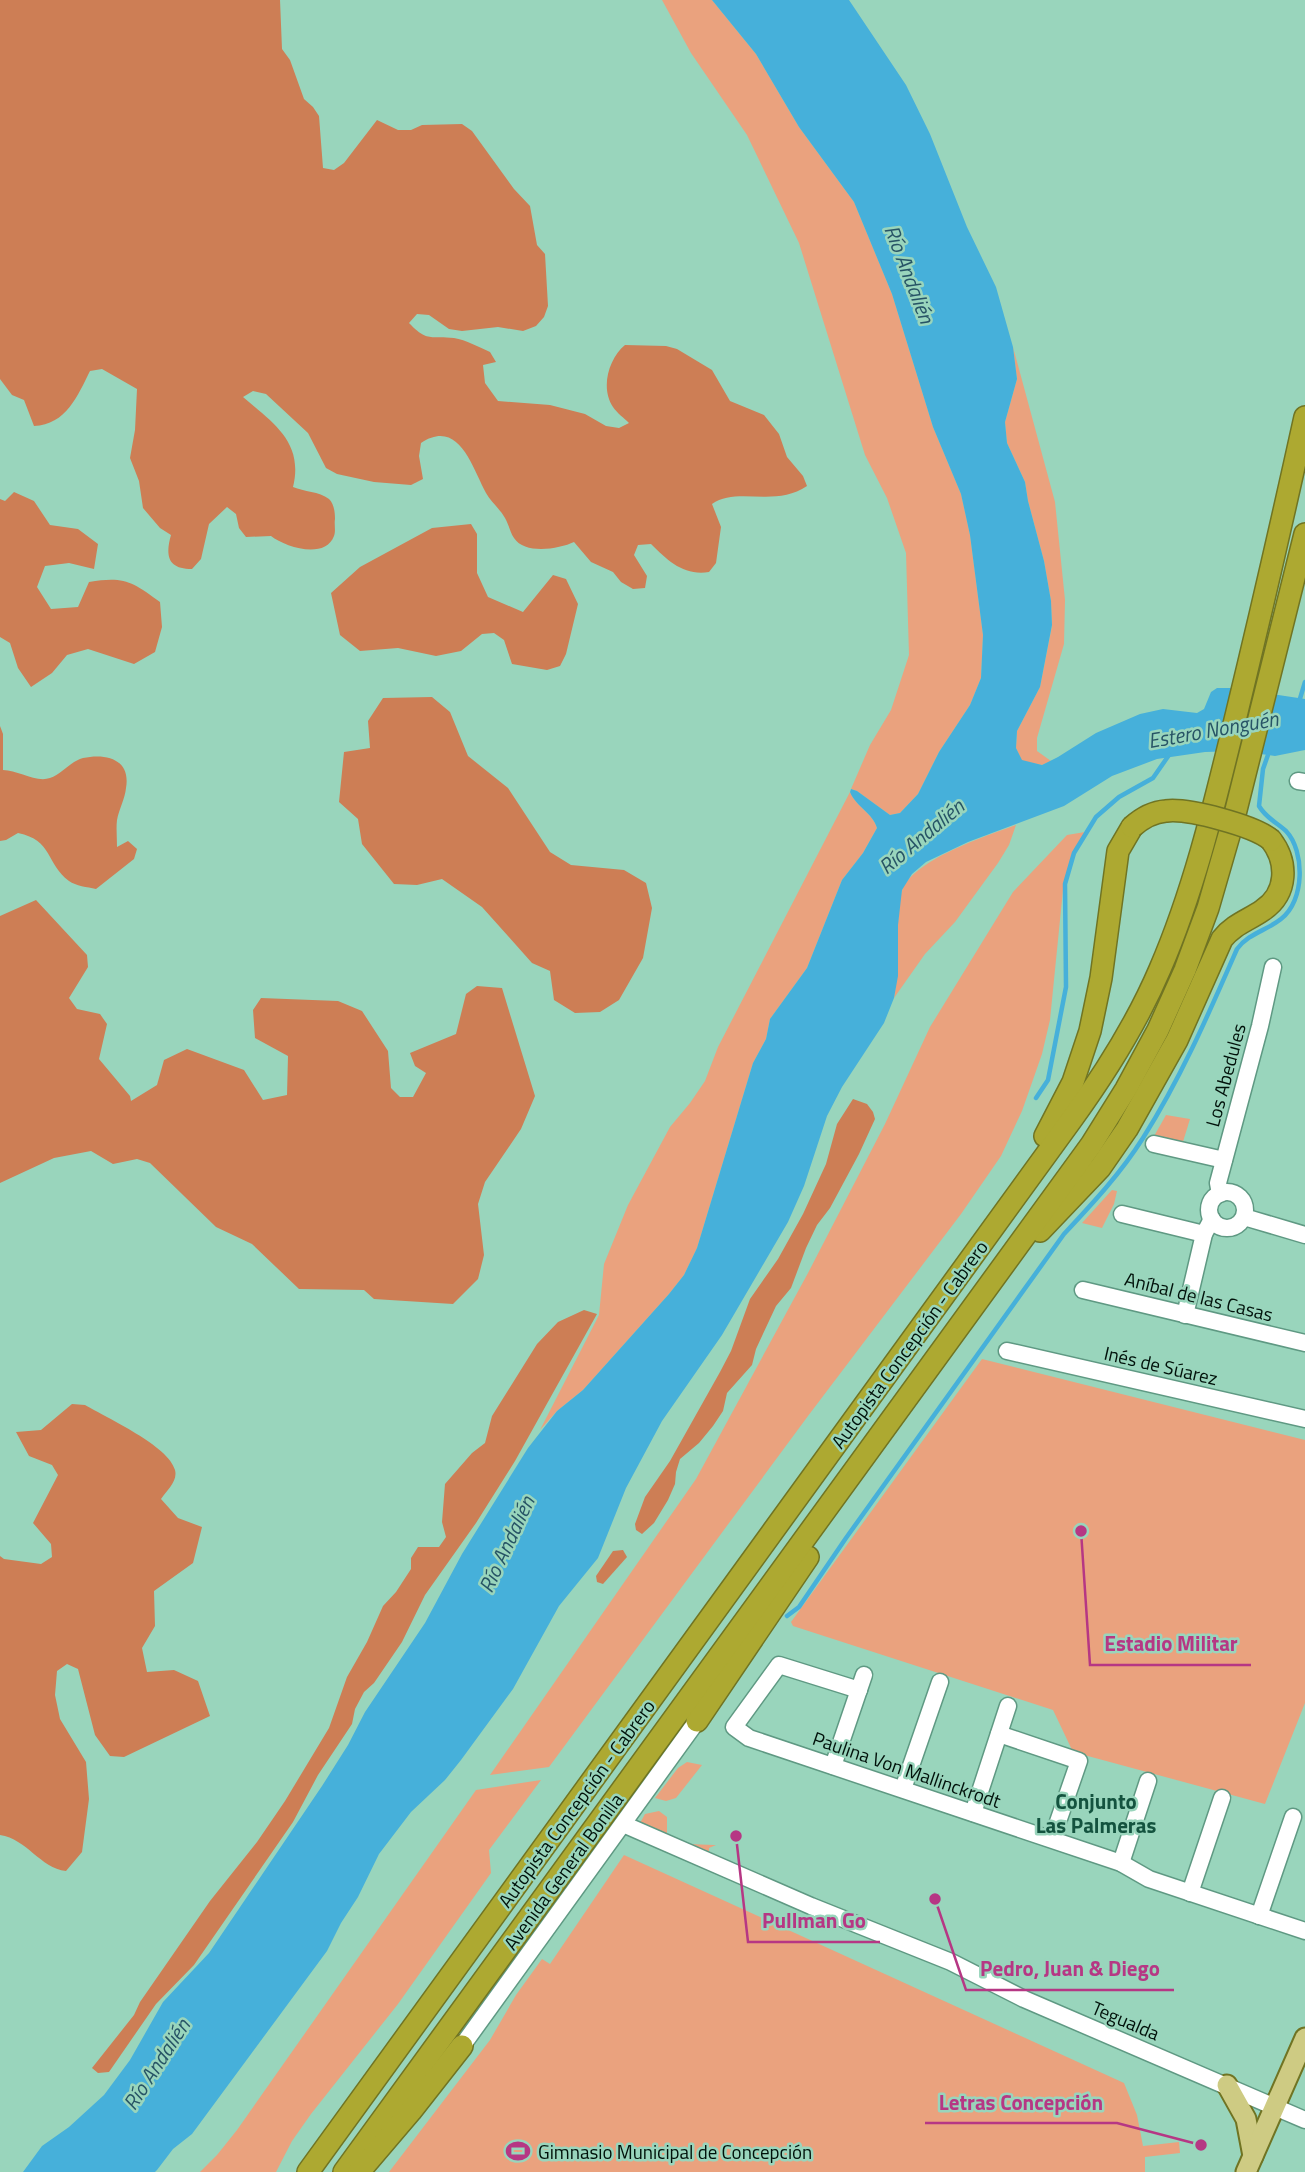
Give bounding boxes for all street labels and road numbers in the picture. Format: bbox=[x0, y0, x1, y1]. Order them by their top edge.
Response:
street label: Los Abedules bbox=[1197, 1020, 1253, 1130]
street label: Autopista Concepción - Cabrero bbox=[823, 1234, 995, 1454]
street label: Aníbal de las Casas bbox=[1122, 1264, 1276, 1328]
street label: Inés de Súarez bbox=[1101, 1338, 1221, 1392]
street label: Autopista Concepción - Cabrero bbox=[490, 1693, 662, 1913]
street label: Paulina Von Mallinckrodt bbox=[809, 1723, 1005, 1815]
street label: Avenida General Bonilla bbox=[496, 1786, 630, 1956]
street label: Tegualda bbox=[1088, 1993, 1165, 2047]

